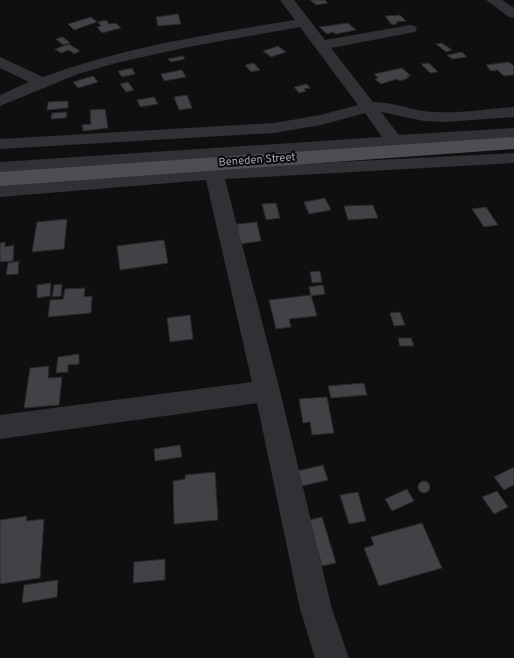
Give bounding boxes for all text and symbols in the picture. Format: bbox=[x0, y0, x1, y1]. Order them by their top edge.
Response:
street label: Beneden Street bbox=[218, 150, 296, 170]

